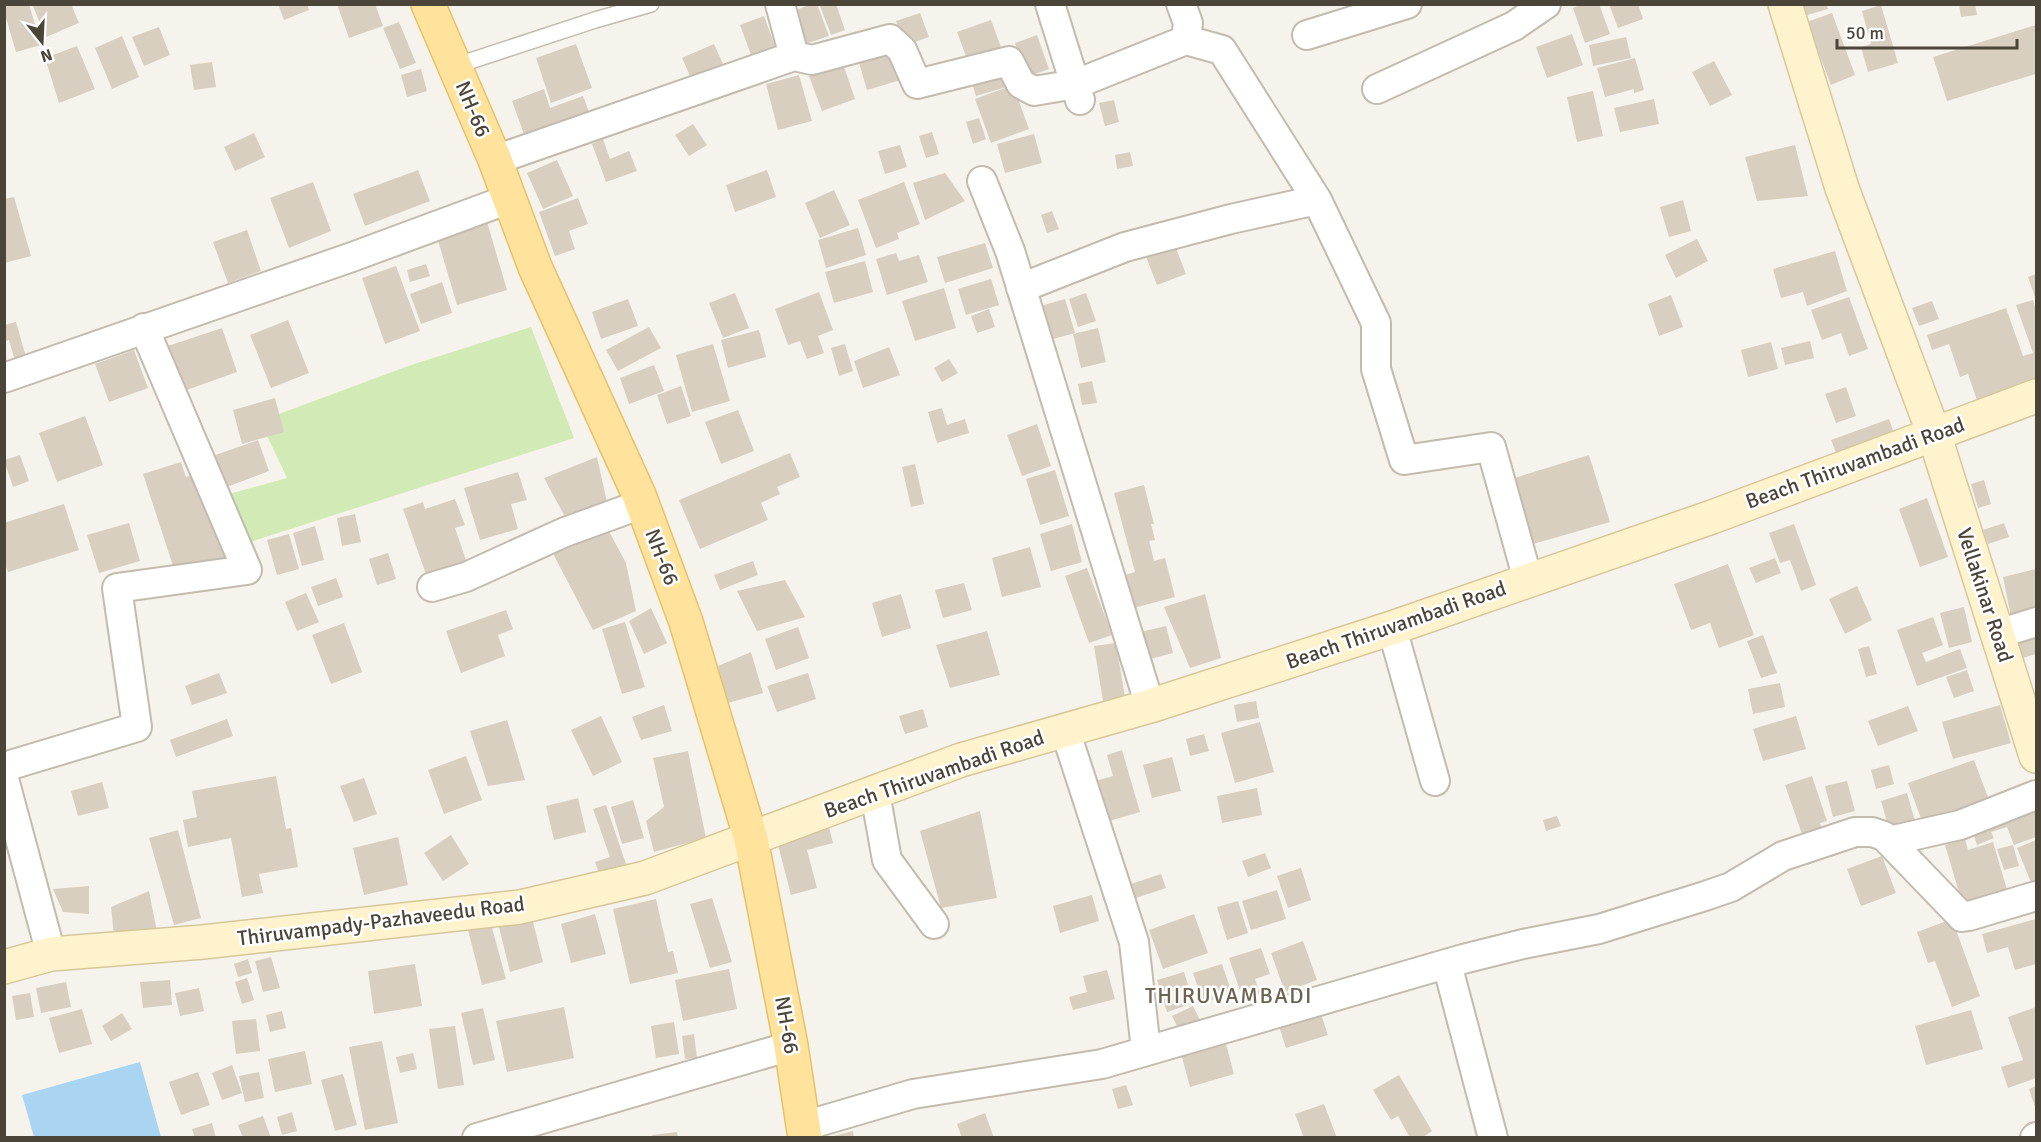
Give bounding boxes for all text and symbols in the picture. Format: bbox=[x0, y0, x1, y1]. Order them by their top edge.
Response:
north arrow bbox=[12, 12, 72, 72]
scale bar bbox=[1837, 12, 2017, 50]
text: 50 m bbox=[1846, 22, 1884, 44]
text: N bbox=[38, 44, 55, 67]
street label: NH-66 bbox=[450, 77, 496, 141]
street label: Beach Thiruvambadi Road bbox=[1742, 411, 1968, 515]
street label: NH-66 bbox=[639, 525, 685, 589]
street label: Vellakinar Road bbox=[1951, 525, 2019, 665]
street label: Beach Thiruvambadi Road bbox=[1282, 575, 1510, 675]
street label: Beach Thiruvambadi Road bbox=[820, 724, 1048, 824]
street label: Thiruvampady-Pazhaveedu Road bbox=[236, 890, 526, 952]
district label: THIRUVAMBADI bbox=[1145, 982, 1313, 1009]
street label: NH-66 bbox=[769, 994, 805, 1056]

